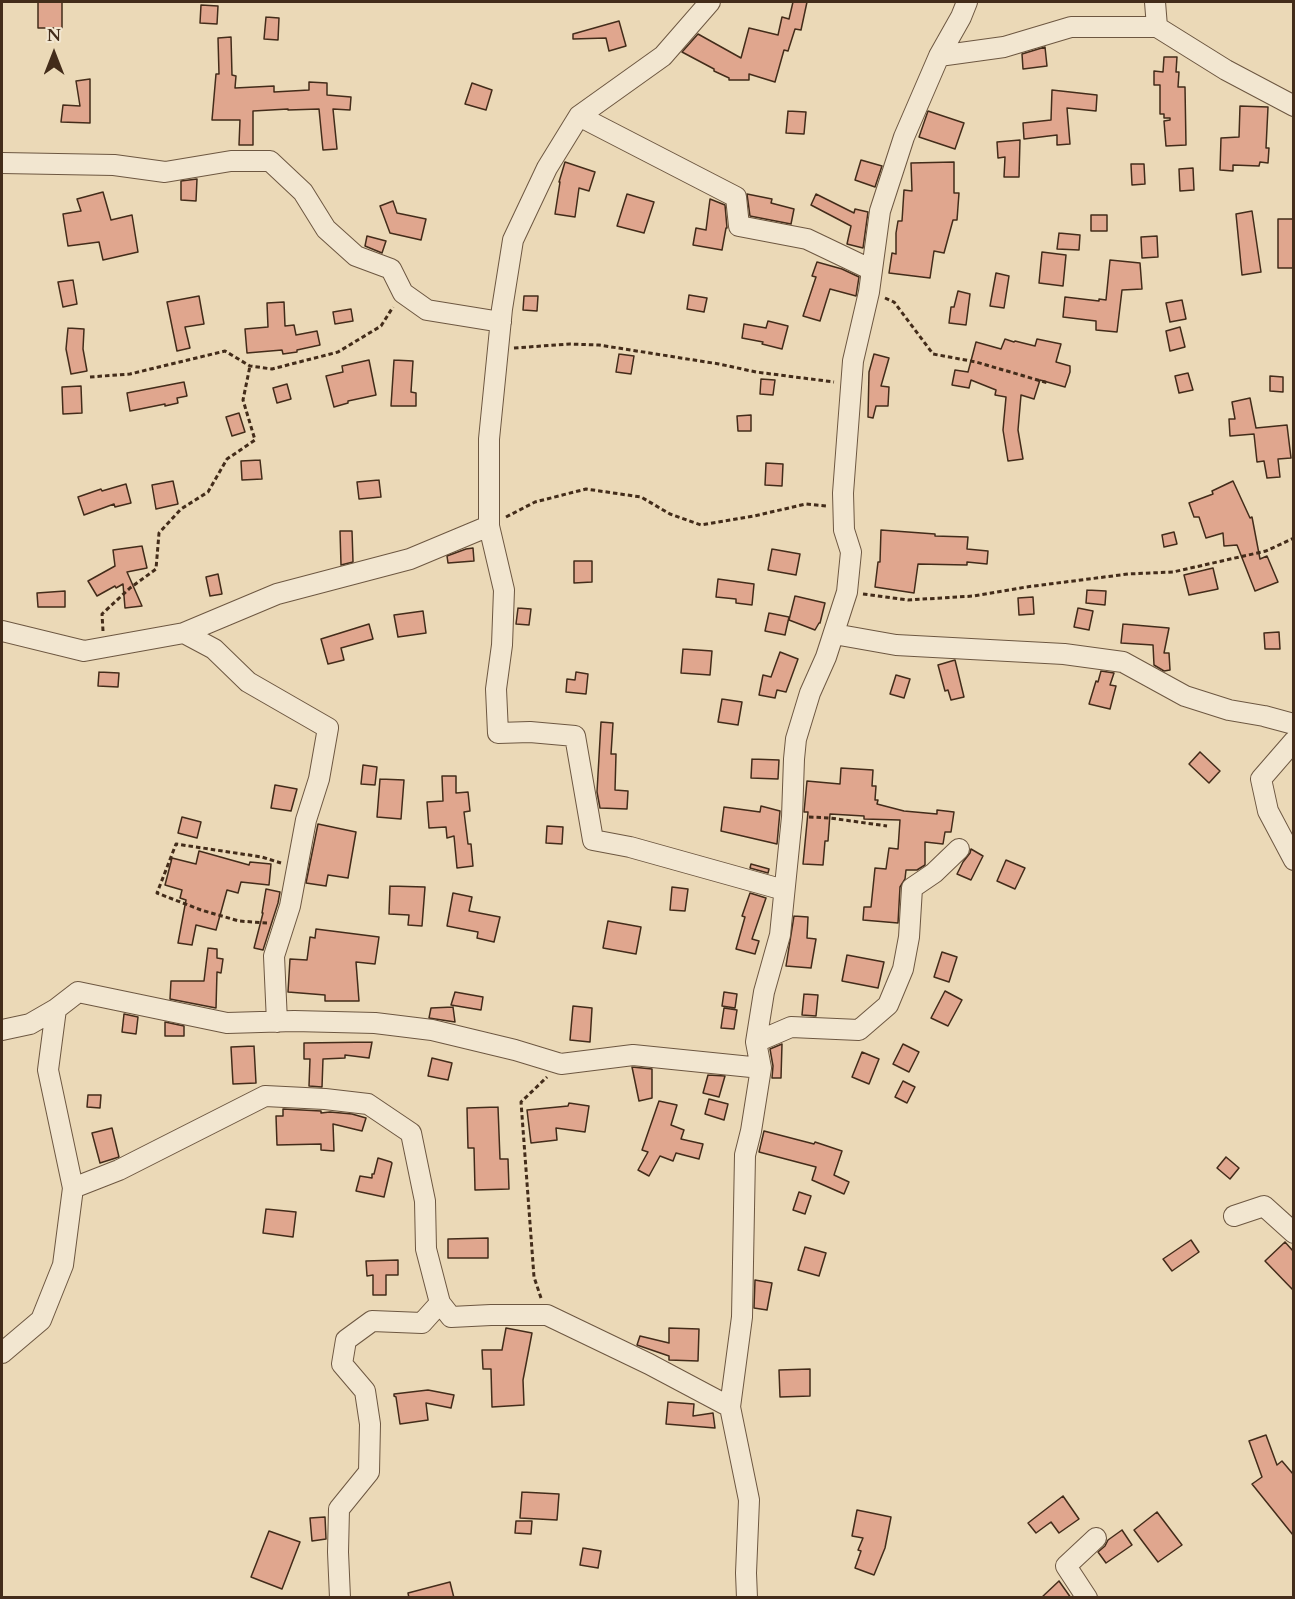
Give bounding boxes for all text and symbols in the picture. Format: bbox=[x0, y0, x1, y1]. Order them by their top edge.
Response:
north arrow bbox=[24, 24, 84, 84]
text: N bbox=[47, 25, 61, 47]

